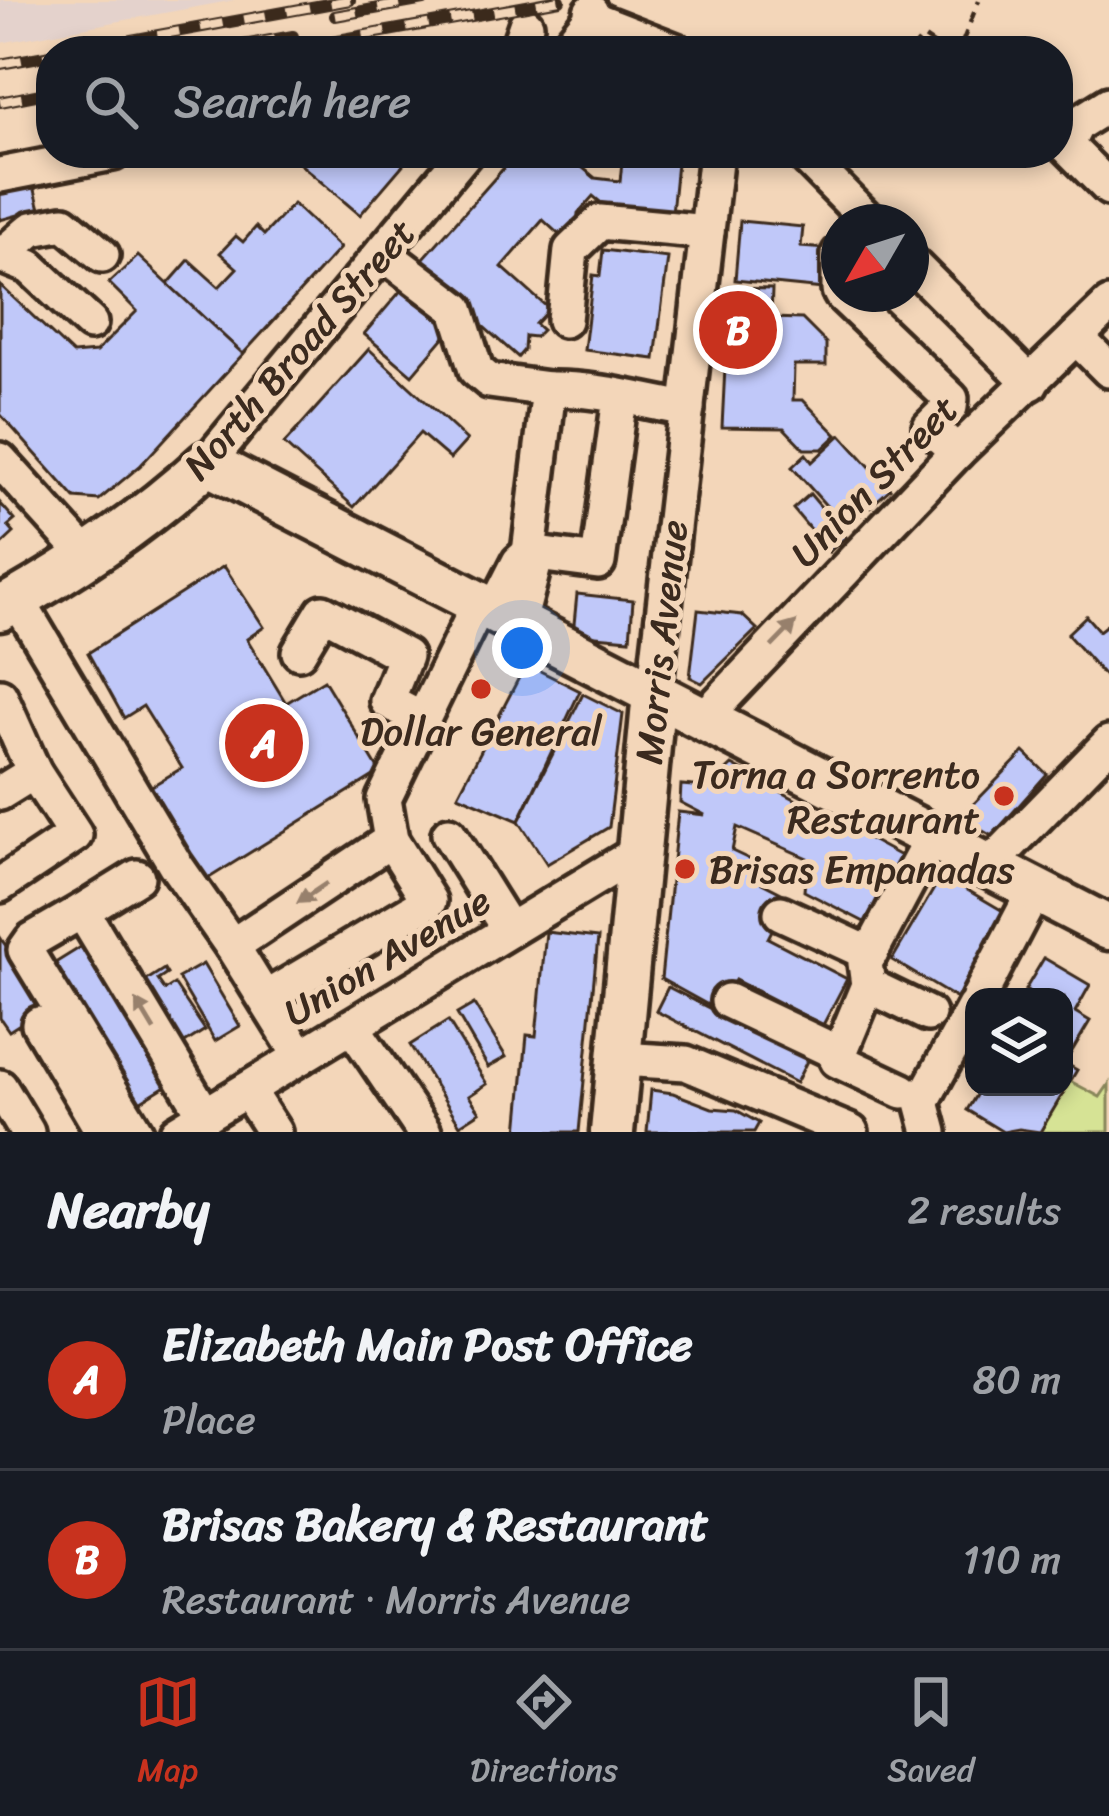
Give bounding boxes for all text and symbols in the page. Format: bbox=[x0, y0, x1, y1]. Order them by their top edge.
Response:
search box bbox=[36, 36, 1073, 168]
text: Search here bbox=[174, 62, 411, 142]
icon: search bbox=[78, 69, 144, 135]
street label: North Broad Street bbox=[165, 202, 433, 496]
north arrow bbox=[821, 204, 929, 312]
pin: B bbox=[699, 285, 777, 375]
street label: Union Street bbox=[773, 378, 975, 584]
street label: Morris Avenue bbox=[614, 517, 708, 767]
your location bbox=[492, 618, 552, 678]
one-way arrow bbox=[769, 620, 797, 649]
marker: Dollar General bbox=[468, 676, 494, 702]
place label: Dollar General bbox=[360, 697, 603, 766]
pin: A bbox=[225, 698, 303, 788]
place label: Torna a Sorrento Restaurant bbox=[692, 740, 980, 854]
marker: Torna a Sorrento Restaurant bbox=[991, 783, 1017, 809]
place label: Brisas Empanadas bbox=[709, 835, 1015, 904]
marker: Brisas Empanadas bbox=[672, 856, 698, 882]
street label: Union Avenue bbox=[269, 866, 505, 1046]
one-way arrow bbox=[295, 881, 328, 904]
map controls bbox=[965, 988, 1073, 1096]
button: layers bbox=[965, 988, 1073, 1096]
one-way arrow bbox=[135, 998, 156, 1032]
text: Nearby bbox=[48, 1165, 209, 1255]
text: 2 results bbox=[907, 1176, 1061, 1245]
text: Elizabeth Main Post Office bbox=[162, 1305, 693, 1385]
text: A bbox=[74, 1345, 100, 1414]
text: 80 m bbox=[973, 1345, 1061, 1414]
text: Place bbox=[162, 1385, 256, 1454]
text: Brisas Bakery & Restaurant bbox=[162, 1485, 709, 1565]
text: B bbox=[75, 1525, 99, 1594]
text: 110 m bbox=[963, 1525, 1061, 1594]
text: Restaurant · Morris Avenue bbox=[162, 1565, 631, 1634]
tab: Map bbox=[135, 1669, 201, 1799]
tab: Directions bbox=[470, 1669, 618, 1799]
tab: Saved bbox=[887, 1669, 974, 1799]

